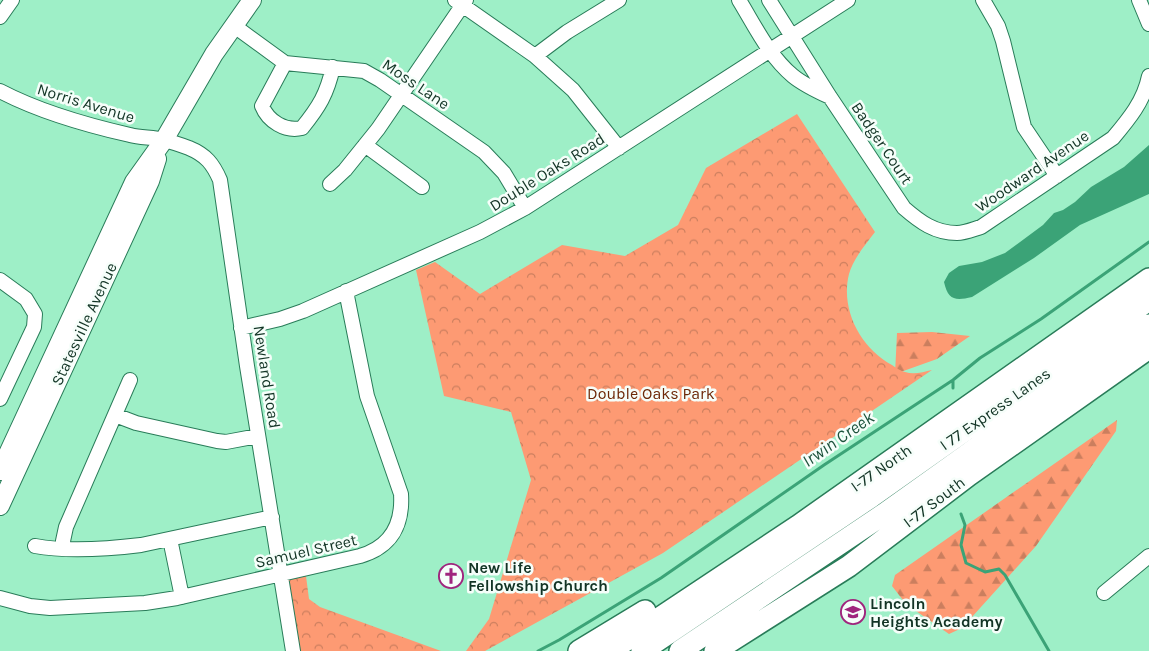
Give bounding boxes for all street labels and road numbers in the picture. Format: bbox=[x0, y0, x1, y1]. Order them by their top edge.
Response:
street label: Moss Lane bbox=[379, 55, 453, 113]
street label: Norris Avenue bbox=[35, 79, 137, 127]
street label: Badger Court bbox=[848, 98, 916, 188]
street label: Woodward Avenue bbox=[972, 126, 1092, 216]
street label: Double Oaks Road bbox=[486, 129, 608, 215]
street label: Statesville Avenue bbox=[47, 259, 121, 389]
street label: Newland Road bbox=[249, 324, 285, 430]
street label: I 77 Express Lanes bbox=[936, 364, 1054, 454]
street label: I-77 North bbox=[847, 440, 915, 496]
street label: I-77 South bbox=[899, 473, 969, 531]
street label: Samuel Street bbox=[253, 530, 359, 572]

